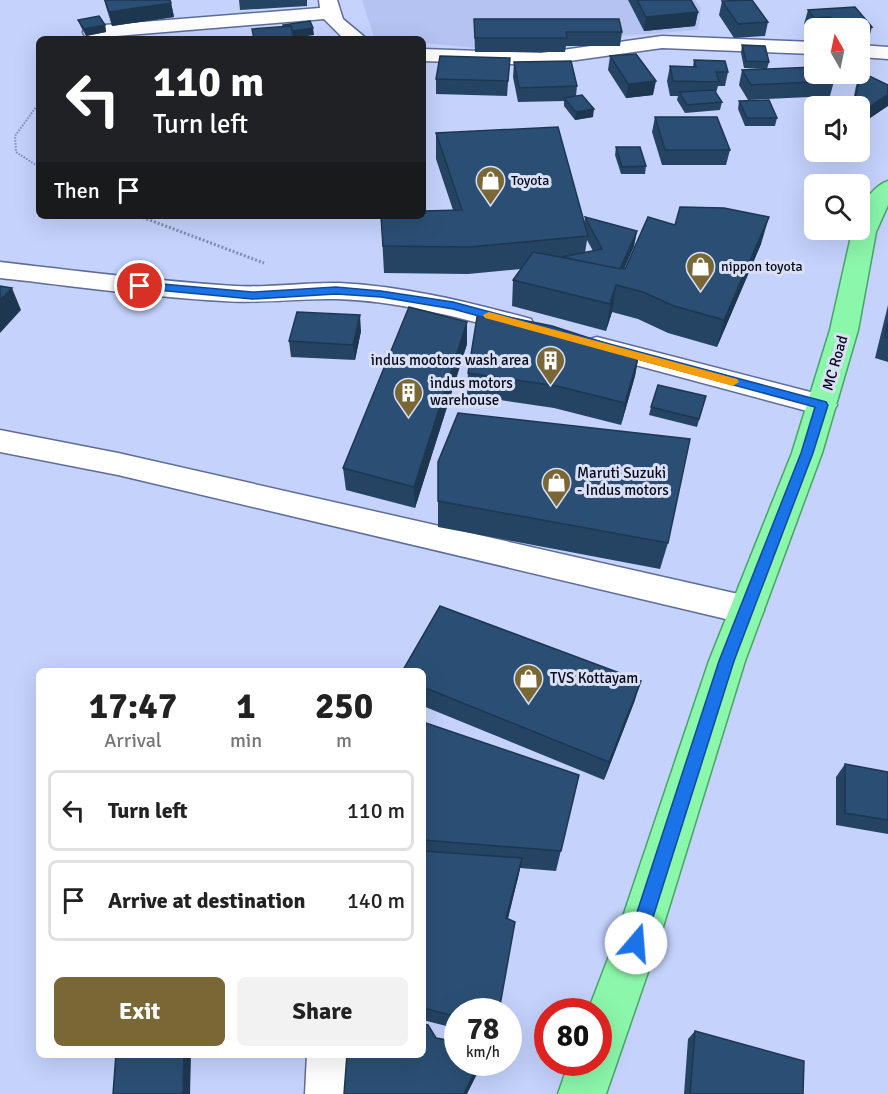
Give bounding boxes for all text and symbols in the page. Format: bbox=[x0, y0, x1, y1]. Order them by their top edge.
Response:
north arrow bbox=[804, 18, 870, 84]
map controls bbox=[804, 18, 870, 240]
text: 110 m bbox=[153, 57, 264, 108]
icon: left bbox=[54, 60, 132, 138]
button: sound bbox=[804, 96, 870, 162]
text: Turn left bbox=[153, 108, 248, 141]
shop icon: Toyota bbox=[474, 164, 506, 206]
place label: Toyota bbox=[511, 172, 549, 189]
icon: arrive bbox=[112, 174, 145, 207]
button: search bbox=[804, 174, 870, 240]
text: Then bbox=[54, 177, 100, 204]
shop icon: nippon toyota bbox=[684, 250, 716, 292]
place label: nippon toyota bbox=[721, 258, 803, 275]
pin bbox=[114, 260, 165, 311]
icon: arrive bbox=[123, 269, 156, 302]
street label: MC Road bbox=[819, 333, 851, 393]
building icon: indus mootors wash area bbox=[534, 344, 566, 386]
place label: indus mootors wash area bbox=[371, 351, 529, 369]
place label: indus motors warehouse bbox=[430, 374, 513, 409]
building icon: indus motors warehouse bbox=[393, 376, 425, 418]
place label: Maruti Suzuki - Indus motors bbox=[577, 464, 669, 499]
shop icon: Maruti Suzuki - Indus motors bbox=[540, 466, 572, 508]
shop icon: TVS Kottayam bbox=[513, 662, 545, 704]
place label: TVS Kottayam bbox=[550, 669, 638, 687]
text: 17:47 bbox=[89, 684, 177, 729]
text: 1 bbox=[236, 684, 256, 729]
text: 250 bbox=[315, 684, 373, 729]
text: Arrival bbox=[104, 728, 162, 753]
text: min bbox=[230, 728, 262, 753]
text: m bbox=[336, 728, 352, 753]
icon: left bbox=[57, 794, 90, 827]
text: Turn left bbox=[108, 797, 188, 824]
text: 110 m bbox=[347, 797, 405, 824]
icon: arrive bbox=[57, 884, 90, 917]
text: Arrive at destination bbox=[108, 887, 305, 914]
text: 140 m bbox=[347, 887, 405, 914]
position arrow bbox=[604, 911, 668, 975]
button: Exit bbox=[54, 977, 225, 1046]
button: Share bbox=[237, 977, 408, 1046]
speed limit sign: 80 bbox=[534, 998, 612, 1076]
text: 78 bbox=[467, 1011, 499, 1048]
text: km/h bbox=[466, 1043, 500, 1061]

